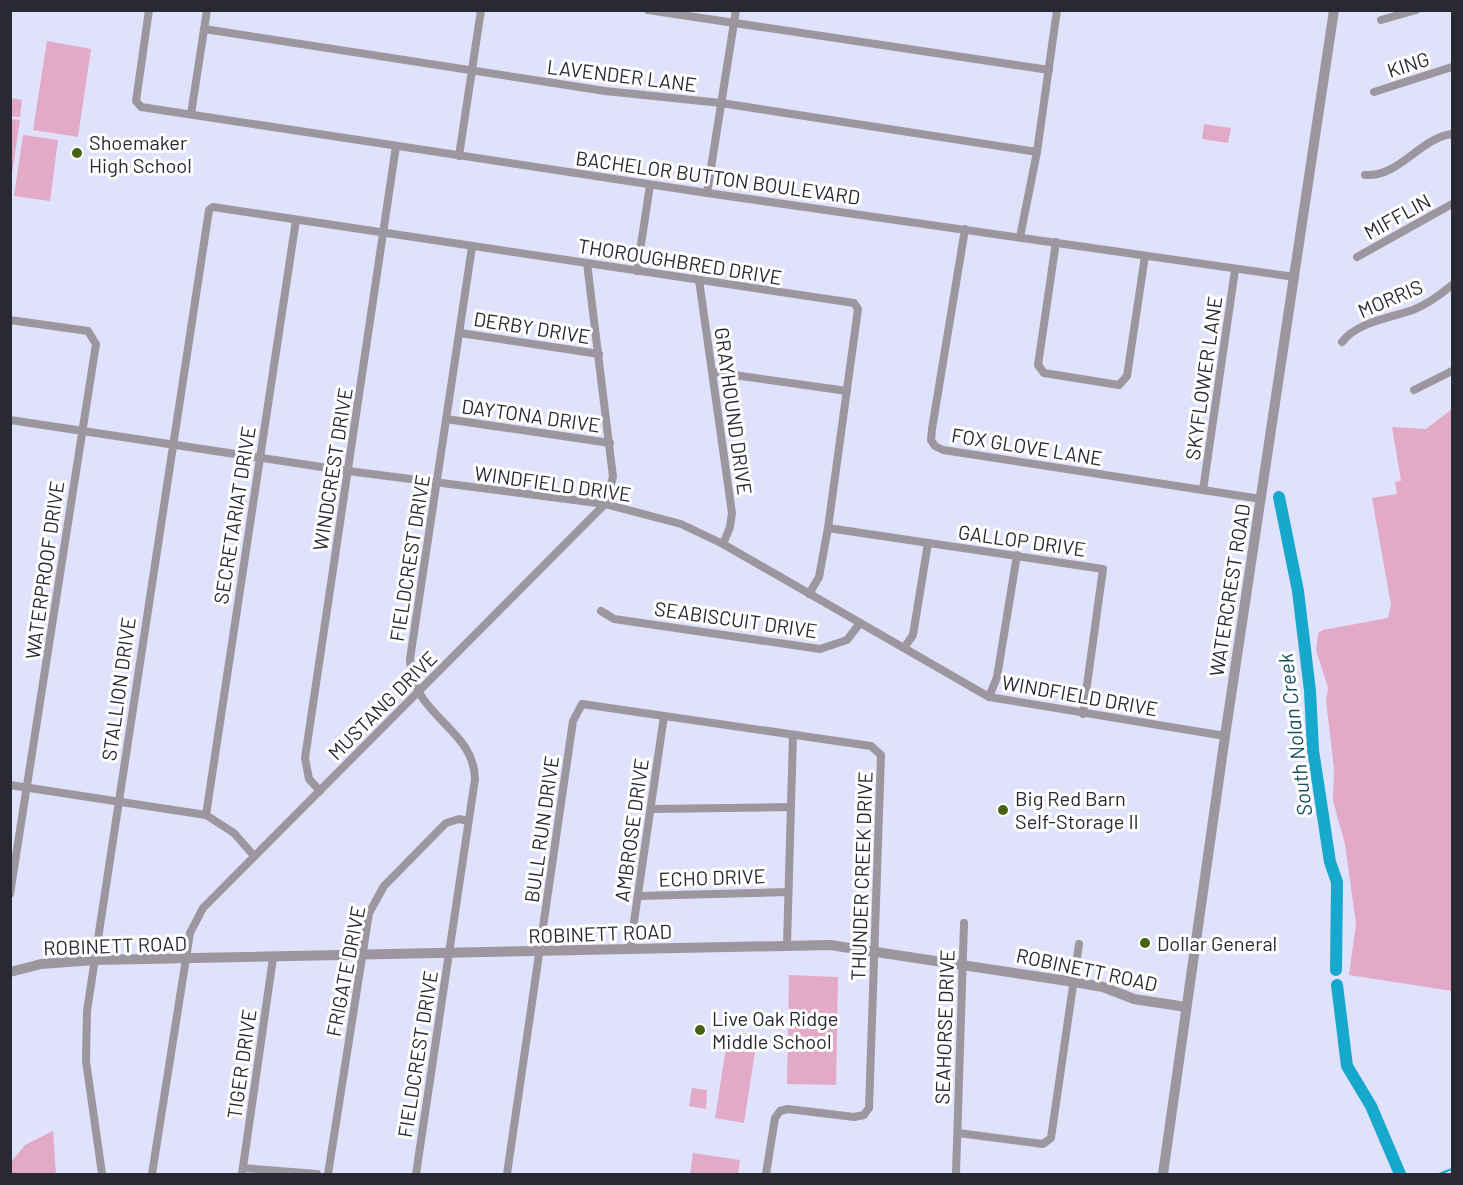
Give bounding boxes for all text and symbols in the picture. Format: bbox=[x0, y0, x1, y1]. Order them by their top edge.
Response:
street label: KING bbox=[1384, 46, 1432, 82]
street label: LAVENDER LANE bbox=[546, 54, 698, 96]
place label: Shoemaker High School bbox=[89, 130, 192, 177]
street label: BACHELOR BUTTON BOULEVARD bbox=[574, 145, 862, 209]
marker: Shoemaker High School bbox=[70, 146, 84, 160]
street label: MIFFLIN bbox=[1360, 188, 1434, 244]
street label: THOROUGHBRED DRIVE bbox=[576, 233, 784, 289]
street label: MORRIS bbox=[1354, 274, 1426, 322]
street label: SKYFLOWER LANE bbox=[1180, 295, 1226, 461]
street label: DERBY DRIVE bbox=[472, 306, 592, 348]
street label: GRAYHOUND DRIVE bbox=[710, 326, 758, 496]
street label: WINDCREST DRIVE bbox=[307, 386, 357, 552]
street label: DAYTONA DRIVE bbox=[460, 393, 602, 437]
street label: FOX GLOVE LANE bbox=[950, 422, 1104, 470]
street label: SECRETARIAT DRIVE bbox=[208, 424, 260, 606]
street label: WINDFIELD DRIVE bbox=[473, 460, 633, 506]
street label: FIELDCREST DRIVE bbox=[384, 473, 434, 643]
street label: WATERPROOF DRIVE bbox=[20, 479, 68, 661]
street label: WATERCREST ROAD bbox=[1203, 502, 1255, 678]
street label: GALLOP DRIVE bbox=[957, 519, 1087, 561]
street label: SEABISCUIT DRIVE bbox=[653, 596, 819, 642]
street label: STALLION DRIVE bbox=[96, 616, 140, 762]
street label: MUSTANG DRIVE bbox=[323, 646, 441, 764]
water label: South Nolan Creek bbox=[1272, 651, 1316, 818]
street label: WINDFIELD DRIVE bbox=[1000, 669, 1160, 721]
street label: BULL RUN DRIVE bbox=[519, 754, 563, 904]
street label: AMBROSE DRIVE bbox=[609, 757, 653, 903]
street label: THUNDER CREEK DRIVE bbox=[845, 771, 877, 981]
place label: Big Red Barn Self-Storage II bbox=[1015, 786, 1139, 833]
marker: Big Red Barn Self-Storage II bbox=[996, 803, 1010, 817]
street label: ECHO DRIVE bbox=[658, 863, 766, 891]
street label: FRIGATE DRIVE bbox=[321, 904, 369, 1038]
street label: ROBINETT ROAD bbox=[528, 919, 672, 947]
street label: ROBINETT ROAD bbox=[43, 931, 187, 959]
place label: Dollar General bbox=[1157, 931, 1277, 955]
marker: Dollar General bbox=[1138, 936, 1152, 950]
street label: ROBINETT ROAD bbox=[1014, 942, 1160, 996]
street label: SEAHORSE DRIVE bbox=[929, 949, 959, 1105]
street label: FIELDCREST DRIVE bbox=[392, 969, 442, 1139]
place label: Live Oak Ridge Middle School bbox=[712, 1006, 838, 1053]
street label: TIGER DRIVE bbox=[221, 1008, 261, 1120]
marker: Live Oak Ridge Middle School bbox=[693, 1023, 707, 1037]

